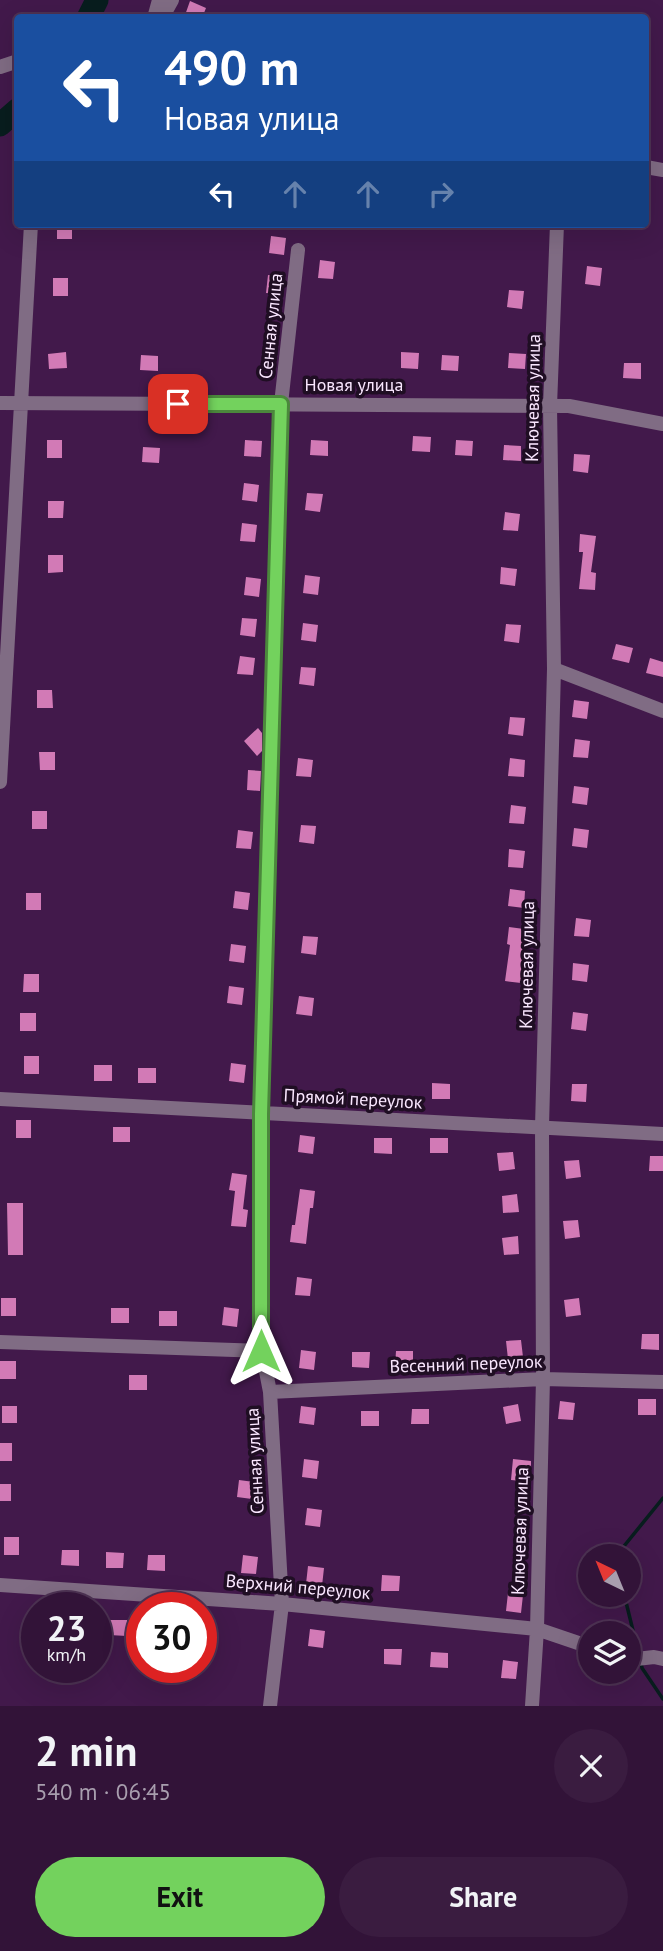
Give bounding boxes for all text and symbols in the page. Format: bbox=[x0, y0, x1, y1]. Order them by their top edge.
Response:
text: 490 m bbox=[164, 35, 299, 99]
icon: left bbox=[49, 42, 140, 133]
text: Новая улица bbox=[164, 97, 340, 139]
icon: left bbox=[203, 175, 241, 213]
icon: ahead bbox=[276, 175, 314, 213]
icon: ahead bbox=[349, 175, 387, 213]
icon: right bbox=[422, 175, 460, 213]
street label: Сенная улица bbox=[254, 272, 287, 380]
street label: Ключевая улица bbox=[520, 334, 545, 462]
street label: Новая улица bbox=[305, 373, 403, 396]
pin bbox=[148, 374, 208, 434]
icon: arrive bbox=[159, 385, 197, 423]
street label: Ключевая улица bbox=[514, 901, 539, 1029]
street label: Прямой переулок bbox=[283, 1083, 423, 1114]
position arrow bbox=[224, 1314, 298, 1388]
street label: Весенний переулок bbox=[389, 1349, 543, 1378]
street label: Сенная улица bbox=[240, 1407, 269, 1515]
street label: Ключевая улица bbox=[506, 1467, 533, 1595]
north arrow bbox=[578, 1544, 640, 1606]
map controls bbox=[578, 1544, 641, 1684]
street label: Верхний переулок bbox=[225, 1569, 372, 1604]
speed limit sign: 30 bbox=[126, 1592, 217, 1683]
text: 23 bbox=[47, 1605, 86, 1651]
button: layers bbox=[578, 1621, 641, 1684]
text: km/h bbox=[47, 1643, 86, 1666]
text: 2 min bbox=[35, 1723, 137, 1778]
button: close bbox=[554, 1729, 628, 1803]
text: 540 m · 06:45 bbox=[35, 1777, 171, 1806]
button: Exit bbox=[35, 1857, 325, 1937]
button: Share bbox=[339, 1857, 628, 1937]

